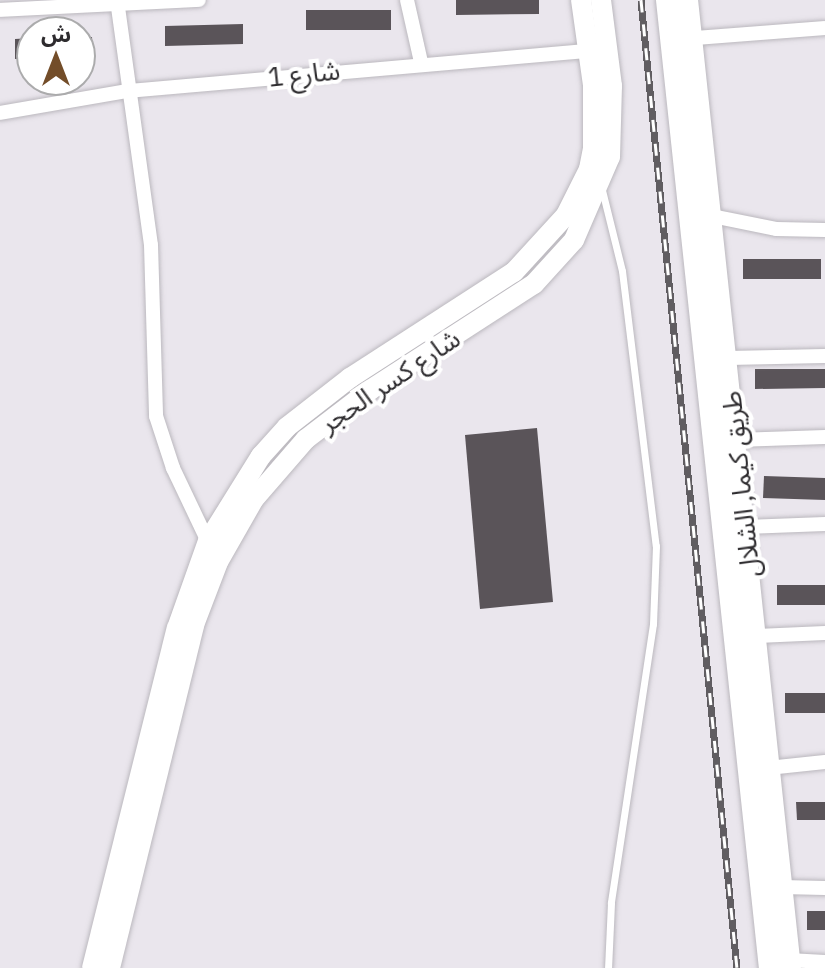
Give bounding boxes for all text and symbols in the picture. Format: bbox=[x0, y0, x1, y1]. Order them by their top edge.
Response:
north arrow bbox=[16, 16, 96, 96]
text: ش bbox=[41, 19, 71, 48]
street label: شارع 1 bbox=[266, 55, 342, 93]
street label: شارع كسر الحجر bbox=[314, 323, 466, 439]
street label: طريق كيما, الشلال bbox=[716, 389, 766, 579]

